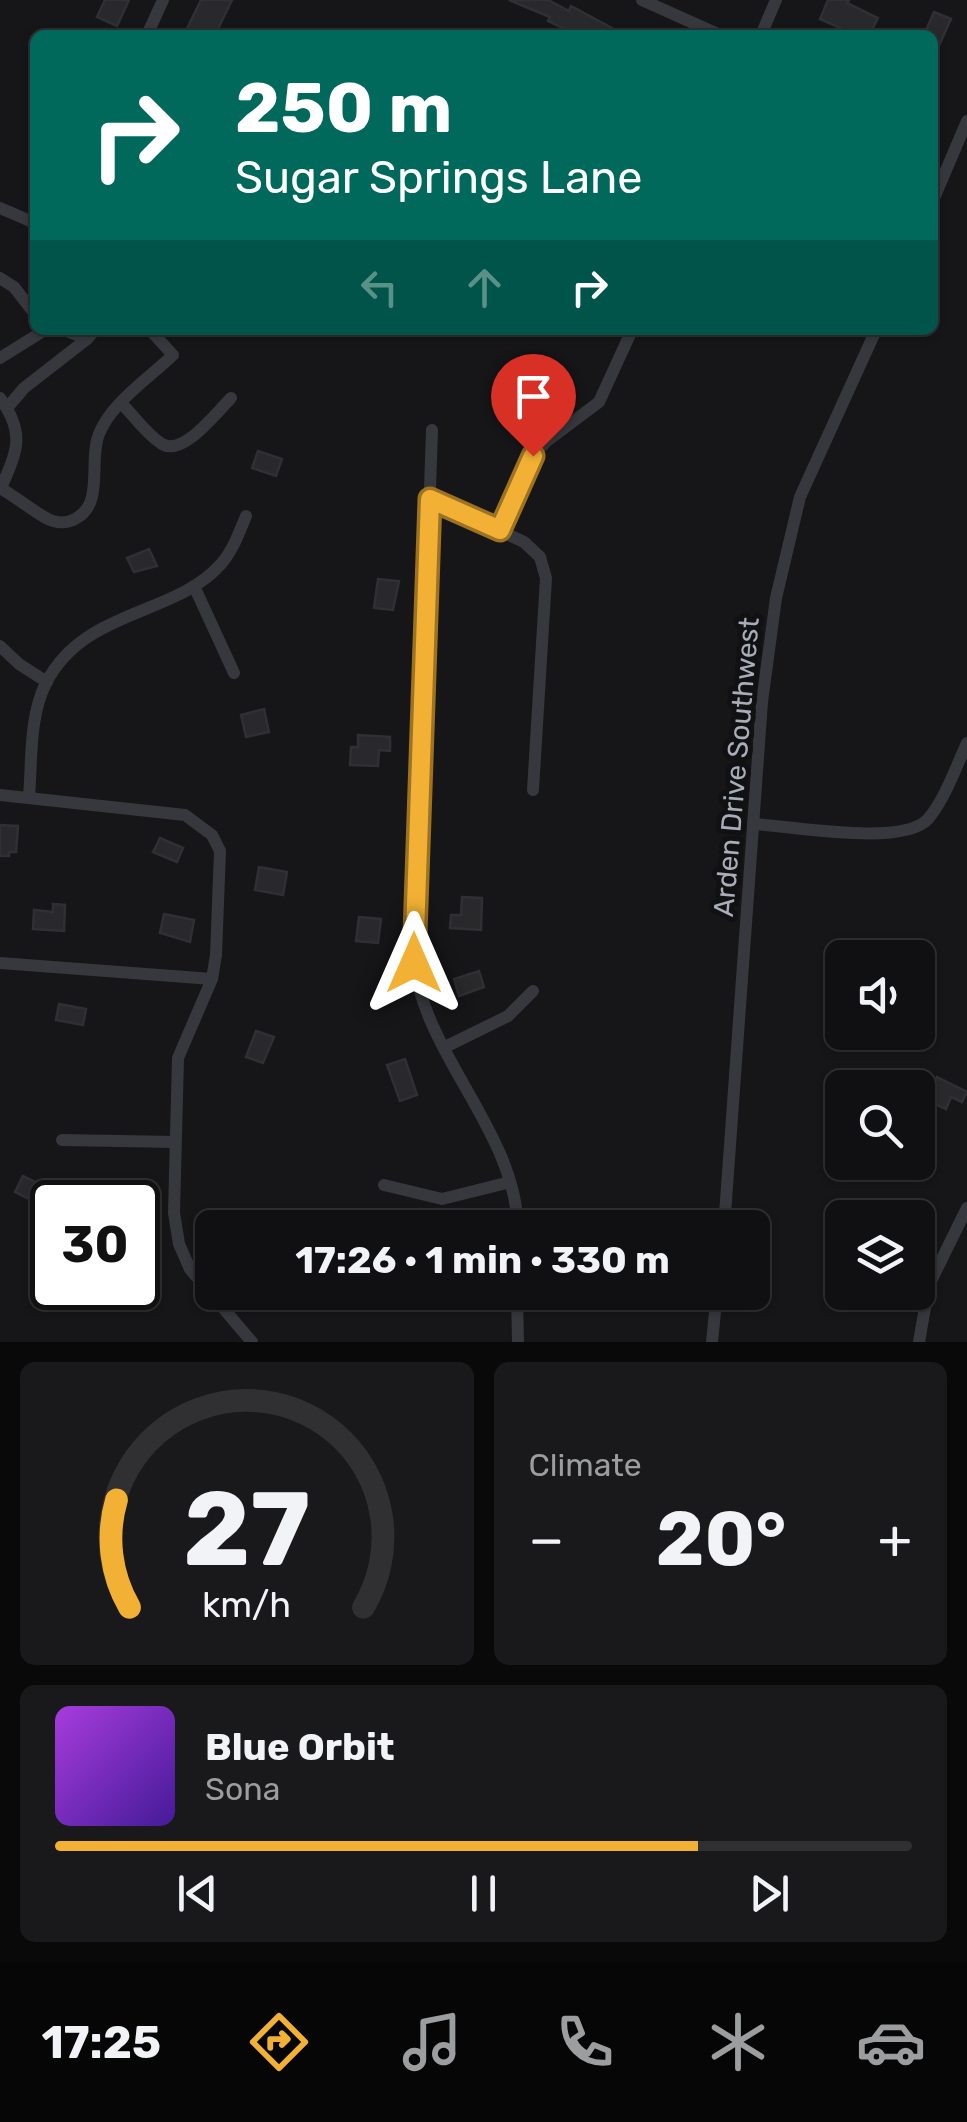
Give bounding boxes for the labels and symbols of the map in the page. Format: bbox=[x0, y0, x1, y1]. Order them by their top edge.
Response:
pin bbox=[491, 354, 576, 457]
street label: Arden Drive Southwest bbox=[707, 616, 766, 918]
position arrow bbox=[362, 911, 466, 1015]
speed limit sign: 30 bbox=[30, 1180, 160, 1310]

